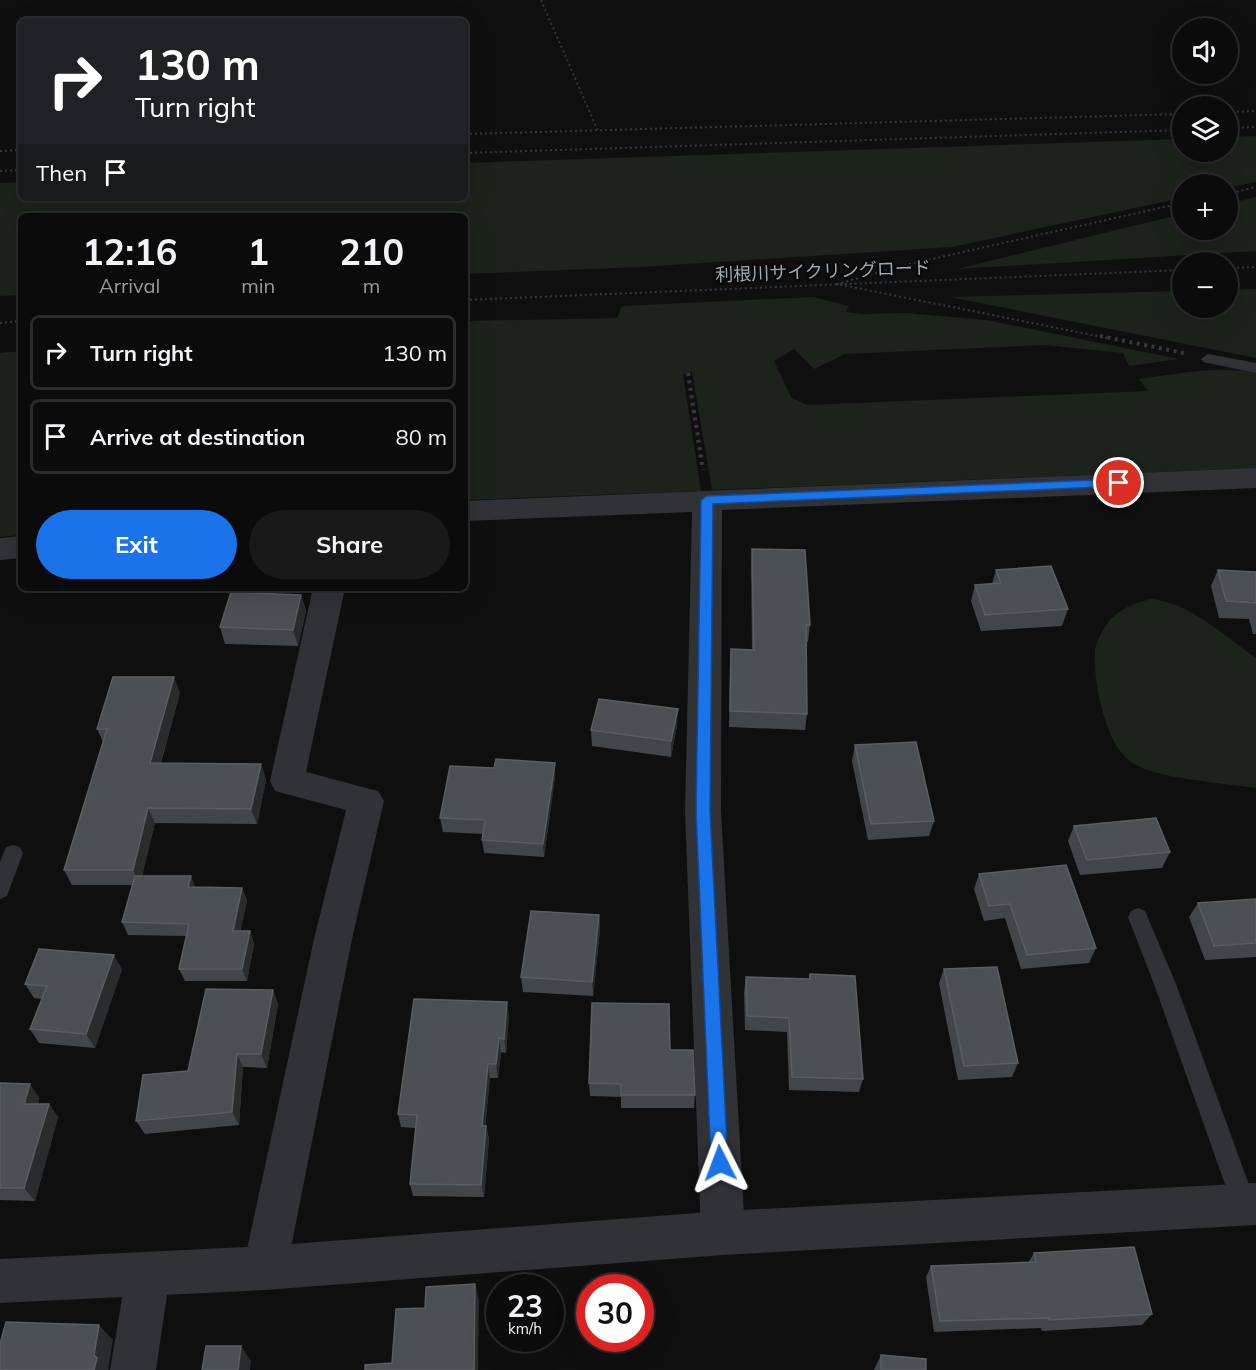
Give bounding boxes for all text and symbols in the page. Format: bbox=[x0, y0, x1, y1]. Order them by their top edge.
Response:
map controls bbox=[1172, 18, 1238, 318]
button: sound bbox=[1172, 18, 1238, 84]
text: 130 m bbox=[135, 38, 260, 91]
icon: right bbox=[36, 42, 114, 120]
text: Turn right bbox=[135, 90, 255, 124]
button: layers bbox=[1172, 96, 1238, 162]
icon: arrive bbox=[99, 156, 132, 189]
text: Then bbox=[36, 159, 87, 187]
button: + bbox=[1172, 174, 1238, 240]
text: 12:16 bbox=[82, 229, 177, 274]
text: 1 bbox=[247, 229, 269, 274]
text: 210 bbox=[339, 229, 404, 274]
button: − bbox=[1172, 252, 1238, 318]
street label: 利根川サイクリングロード bbox=[715, 256, 931, 286]
text: Arrival bbox=[99, 273, 160, 298]
text: min bbox=[241, 273, 275, 298]
text: m bbox=[363, 273, 380, 298]
icon: right bbox=[39, 336, 72, 369]
text: Turn right bbox=[90, 339, 193, 367]
text: 130 m bbox=[382, 339, 447, 367]
icon: arrive bbox=[39, 420, 72, 453]
text: Arrive at destination bbox=[90, 423, 305, 451]
text: 80 m bbox=[396, 423, 447, 451]
pin bbox=[1093, 457, 1144, 508]
icon: arrive bbox=[1102, 466, 1135, 499]
button: Exit bbox=[36, 510, 237, 579]
button: Share bbox=[249, 510, 450, 579]
position arrow bbox=[688, 1131, 752, 1195]
speed limit sign: 30 bbox=[576, 1274, 654, 1352]
text: 23 bbox=[507, 1287, 543, 1325]
text: km/h bbox=[508, 1319, 542, 1338]

